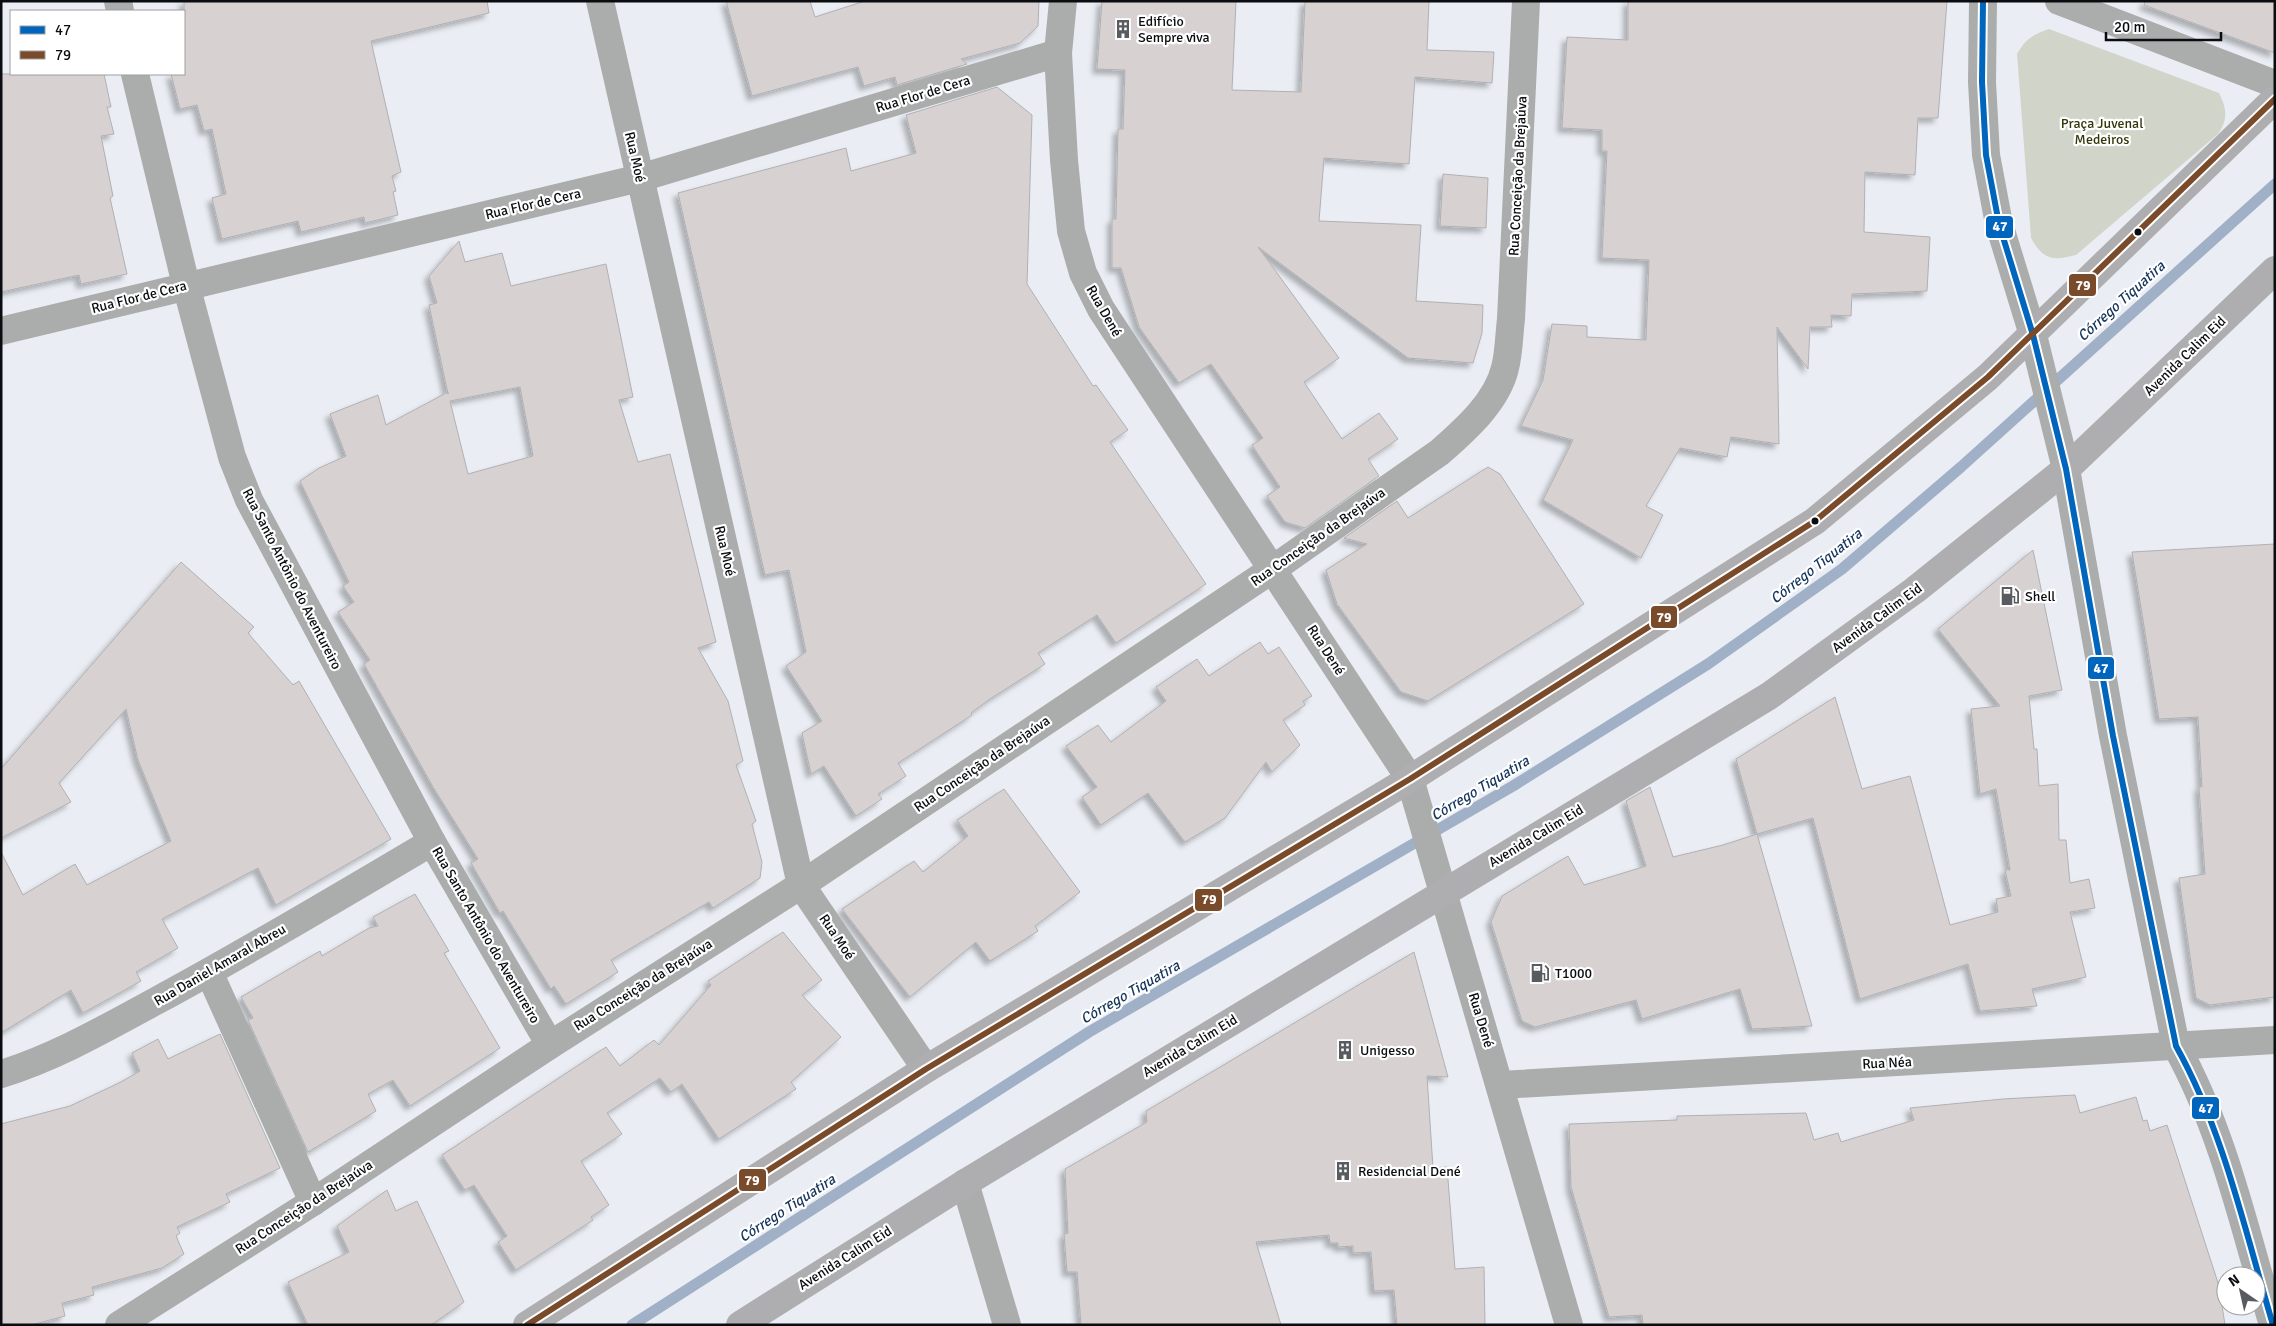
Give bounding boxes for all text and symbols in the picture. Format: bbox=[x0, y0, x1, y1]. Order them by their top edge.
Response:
legend bbox=[10, 10, 185, 75]
scale bar bbox=[2106, 10, 2221, 42]
place label: Edifício Sempre viva bbox=[1138, 13, 1210, 46]
building icon: Edifício Sempre viva bbox=[1112, 18, 1134, 40]
text: 20 m bbox=[2114, 18, 2145, 36]
text: 47 bbox=[55, 21, 71, 39]
text: 79 bbox=[55, 46, 71, 64]
street label: Rua Flor de Cera bbox=[874, 72, 972, 116]
street label: Rua Conceição da Brejaúva bbox=[1505, 95, 1531, 257]
park label: Praça Juvenal Medeiros bbox=[2061, 115, 2143, 148]
street label: Rua Moé bbox=[621, 130, 649, 184]
street label: Rua Flor de Cera bbox=[483, 185, 583, 223]
line badge: 47 bbox=[1985, 215, 2014, 239]
text: 47 bbox=[1992, 218, 2008, 235]
unlabelled marker bbox=[2133, 227, 2143, 237]
water label: Córrego Tiquatira bbox=[2074, 257, 2169, 345]
line badge: 79 bbox=[2068, 273, 2097, 297]
street label: Rua Flor de Cera bbox=[90, 277, 188, 317]
text: 79 bbox=[2075, 277, 2091, 294]
street label: Rua Dené bbox=[1082, 282, 1126, 340]
street label: Avenida Calim Eid bbox=[2141, 313, 2229, 399]
street label: Rua Conceição da Brejaúva bbox=[1247, 484, 1389, 590]
street label: Rua Santo Antônio do Aventureiro bbox=[239, 486, 345, 672]
unlabelled marker bbox=[1810, 516, 1820, 526]
street label: Rua Moé bbox=[711, 524, 739, 578]
water label: Córrego Tiquatira bbox=[1767, 524, 1866, 607]
street label: Avenida Calim Eid bbox=[1829, 580, 1925, 656]
fuel station icon: Shell bbox=[1999, 585, 2021, 607]
place label: Shell bbox=[2025, 588, 2055, 605]
line badge: 79 bbox=[1650, 605, 1678, 629]
text: 79 bbox=[1656, 609, 1672, 626]
street label: Rua Dené bbox=[1303, 622, 1349, 678]
line badge: 47 bbox=[2087, 656, 2115, 680]
text: 47 bbox=[2093, 660, 2109, 677]
street label: Rua Conceição da Brejaúva bbox=[911, 712, 1053, 816]
water label: Córrego Tiquatira bbox=[1428, 751, 1533, 824]
street label: Avenida Calim Eid bbox=[1486, 801, 1586, 871]
street label: Rua Santo Antônio do Aventureiro bbox=[428, 844, 544, 1026]
line badge: 79 bbox=[1194, 888, 1223, 912]
text: 79 bbox=[1201, 891, 1217, 908]
street label: Rua Moé bbox=[816, 911, 858, 963]
street label: Rua Daniel Amaral Abreu bbox=[151, 920, 289, 1010]
street label: Rua Conceição da Brejaúva bbox=[570, 935, 716, 1035]
water label: Córrego Tiquatira bbox=[1077, 956, 1183, 1028]
fuel station icon: T1000 bbox=[1529, 962, 1551, 984]
place label: T1000 bbox=[1555, 965, 1592, 982]
street label: Rua Dené bbox=[1465, 990, 1497, 1050]
street label: Avenida Calim Eid bbox=[1140, 1011, 1240, 1081]
building icon: Unigesso bbox=[1334, 1039, 1356, 1061]
place label: Unigesso bbox=[1360, 1042, 1415, 1059]
street label: Rua Néa bbox=[1862, 1053, 1912, 1073]
line badge: 47 bbox=[2191, 1096, 2220, 1120]
text: 47 bbox=[2198, 1100, 2214, 1117]
street label: Rua Conceição da Brejaúva bbox=[232, 1156, 376, 1258]
building icon: Residencial Dené bbox=[1332, 1160, 1354, 1182]
place label: Residencial Dené bbox=[1358, 1163, 1461, 1180]
line badge: 79 bbox=[738, 1168, 767, 1192]
water label: Córrego Tiquatira bbox=[735, 1170, 839, 1246]
text: 79 bbox=[744, 1172, 760, 1189]
street label: Avenida Calim Eid bbox=[795, 1222, 895, 1294]
north arrow bbox=[2216, 1266, 2266, 1316]
text: N bbox=[2225, 1271, 2243, 1290]

